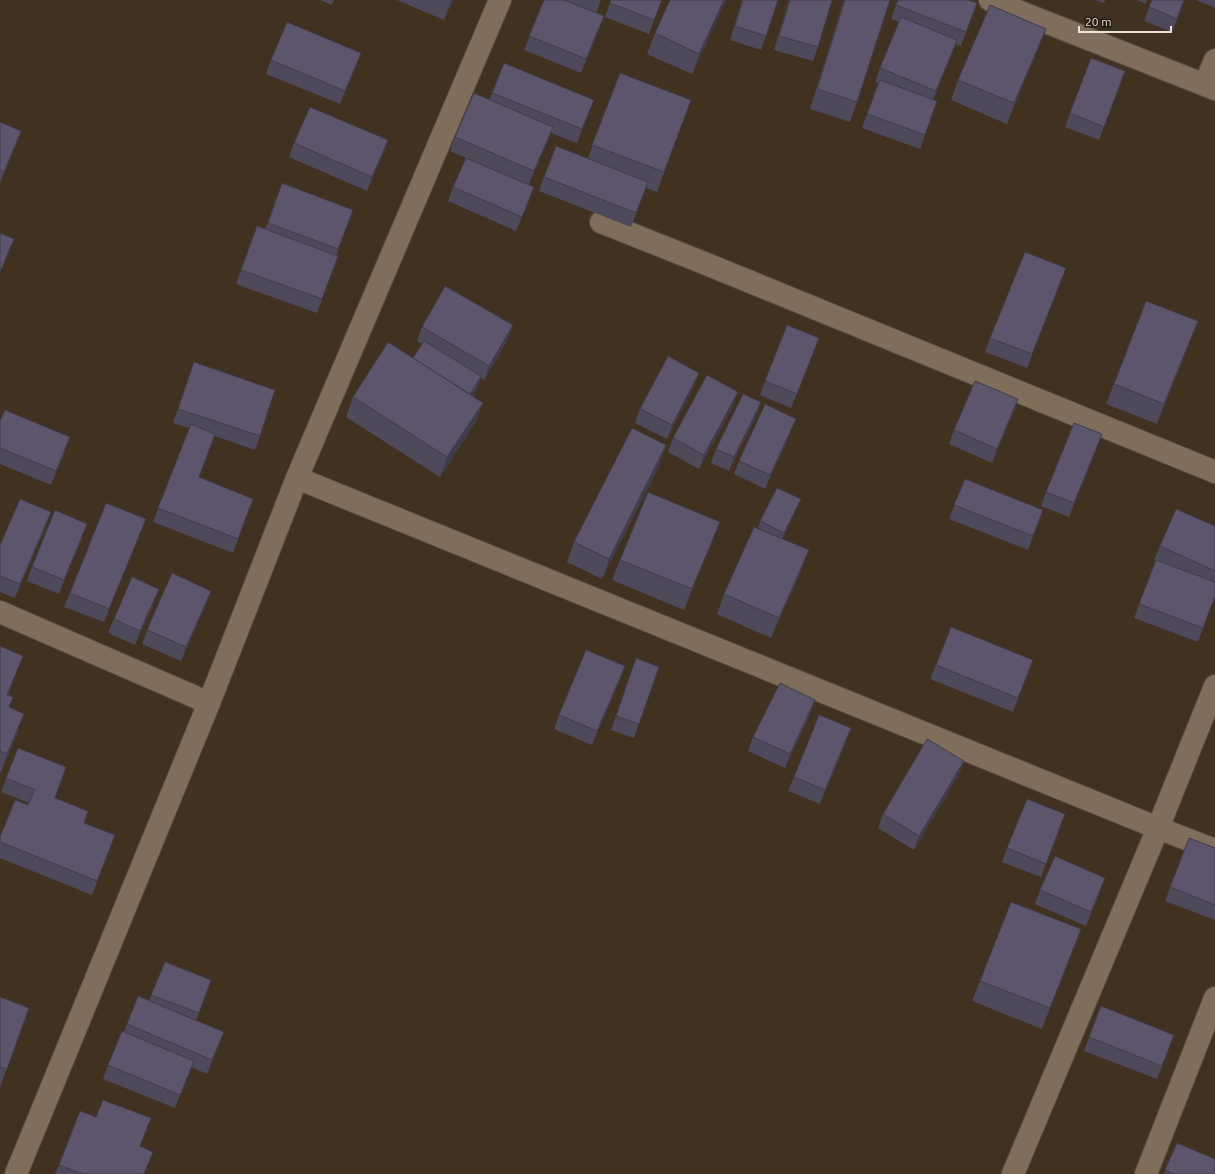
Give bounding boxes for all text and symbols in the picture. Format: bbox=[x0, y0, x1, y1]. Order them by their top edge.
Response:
scale bar bbox=[1079, 8, 1171, 34]
text: 20 m bbox=[1085, 15, 1112, 28]

